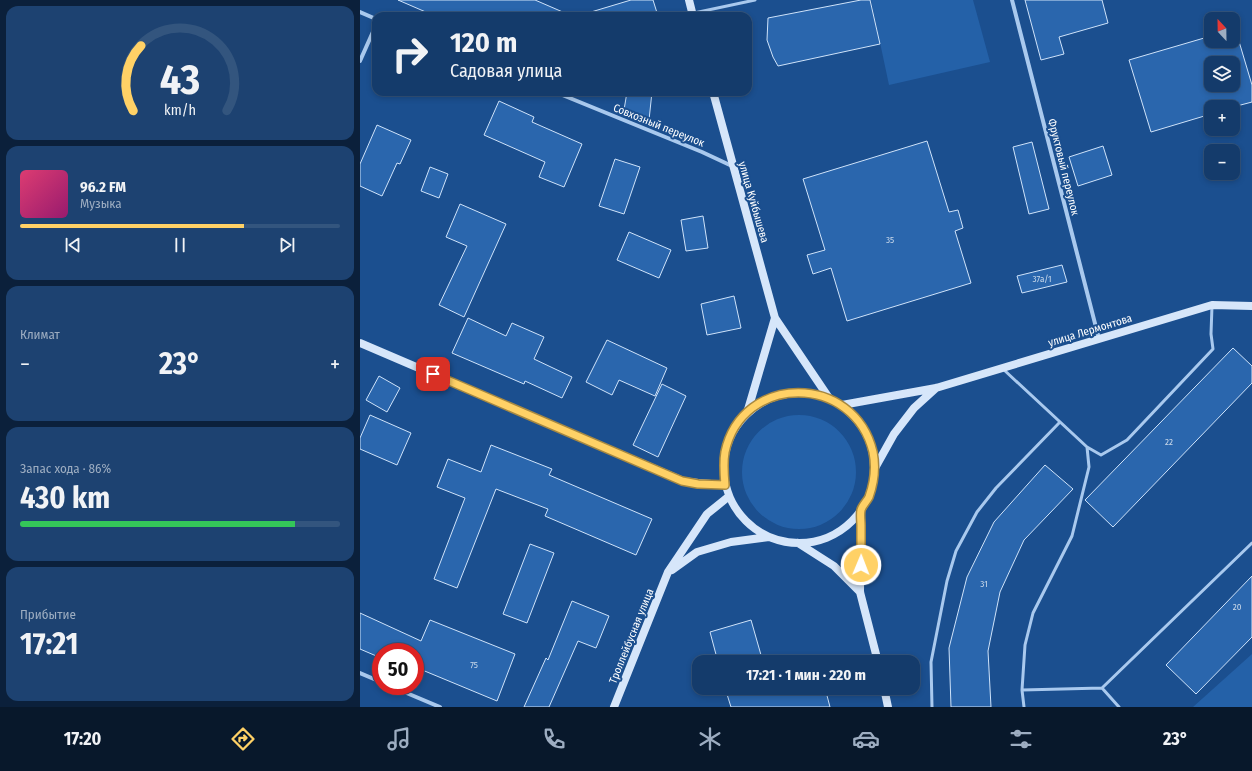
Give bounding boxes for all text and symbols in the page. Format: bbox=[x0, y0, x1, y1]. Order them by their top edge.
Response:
north arrow bbox=[1204, 12, 1240, 48]
map controls bbox=[1204, 12, 1240, 180]
text: 120 m bbox=[450, 26, 517, 59]
icon: right bbox=[384, 28, 436, 80]
text: 43 bbox=[160, 55, 200, 105]
button: layers bbox=[1204, 56, 1240, 92]
text: Садовая улица bbox=[450, 60, 562, 82]
button: + bbox=[1204, 100, 1240, 136]
street label: Совхозный переулок bbox=[611, 101, 707, 150]
text: km/h bbox=[164, 102, 196, 119]
street label: Фруктовый переулок bbox=[1045, 117, 1082, 218]
button: − bbox=[1204, 144, 1240, 180]
street label: улица Куйбышева bbox=[736, 160, 771, 244]
text: 96.2 FM bbox=[80, 178, 126, 196]
text: Музыка bbox=[80, 196, 122, 211]
icon: previous bbox=[62, 234, 84, 256]
icon: pause bbox=[169, 234, 191, 256]
icon: next bbox=[276, 234, 298, 256]
house number: 35 bbox=[886, 235, 894, 245]
house number: 37а/1 bbox=[1033, 274, 1051, 284]
street label: улица Лермонтова bbox=[1047, 312, 1134, 349]
text: Климат bbox=[20, 327, 60, 342]
text: 23° bbox=[159, 346, 201, 382]
text: − bbox=[20, 351, 30, 378]
text: + bbox=[330, 351, 340, 378]
pin bbox=[416, 357, 450, 391]
icon: arrive bbox=[422, 363, 444, 385]
house number: 22 bbox=[1165, 437, 1173, 447]
text: Запас хода · 86% bbox=[20, 461, 111, 476]
text: 430 km bbox=[20, 480, 110, 516]
position arrow bbox=[840, 544, 882, 586]
house number: 31 bbox=[980, 579, 988, 589]
street label: Троллейбусная улица bbox=[606, 587, 656, 686]
house number: 20 bbox=[1233, 602, 1242, 612]
text: Прибытие bbox=[20, 607, 76, 622]
text: 17:21 bbox=[20, 626, 78, 662]
speed limit sign: 50 bbox=[372, 643, 424, 695]
house number: 75 bbox=[470, 660, 478, 670]
text: 17:21 · 1 мин · 220 m bbox=[746, 666, 866, 684]
icon: directions bbox=[229, 725, 257, 753]
icon: music bbox=[385, 725, 413, 753]
icon: phone bbox=[540, 725, 568, 753]
icon: climate bbox=[696, 725, 724, 753]
icon: car bbox=[852, 725, 880, 753]
icon: filters bbox=[1007, 725, 1035, 753]
text: 17:20 bbox=[64, 728, 101, 750]
text: 23° bbox=[1163, 728, 1188, 750]

